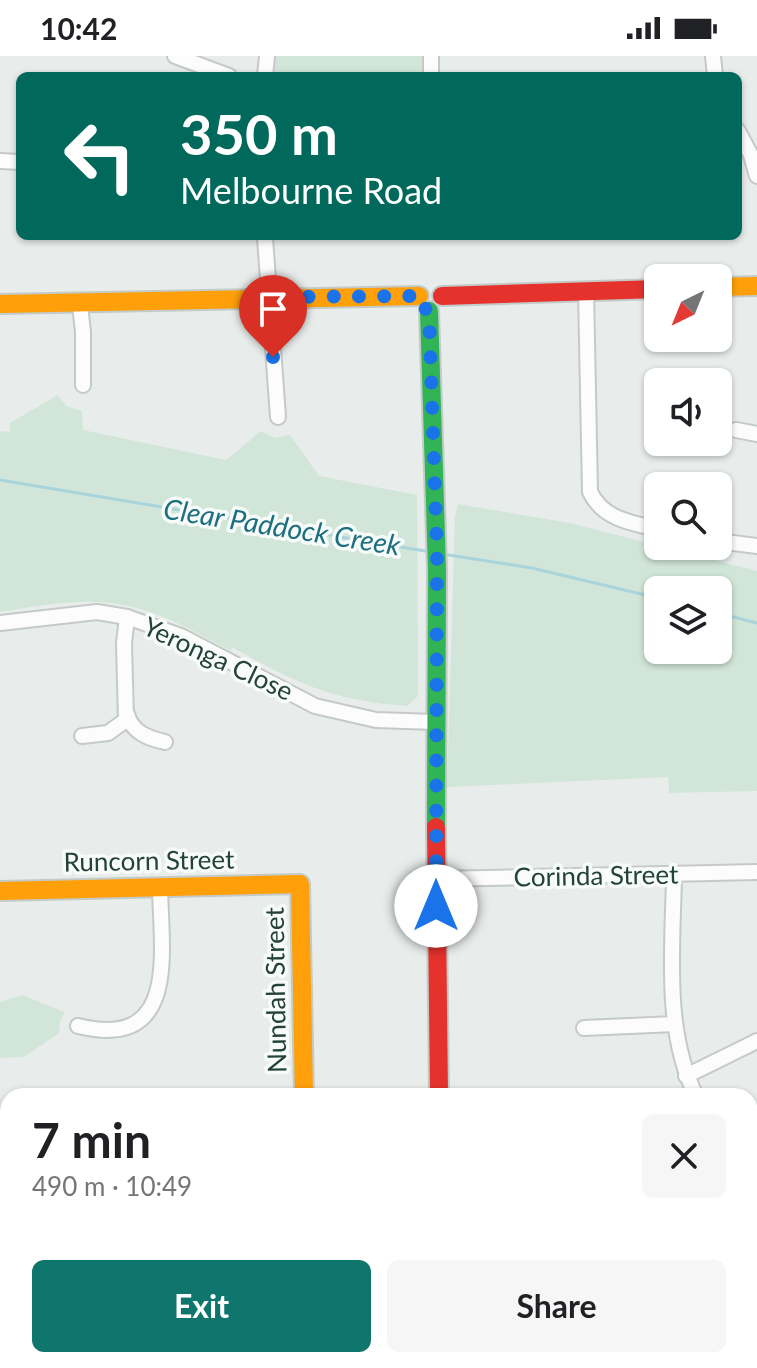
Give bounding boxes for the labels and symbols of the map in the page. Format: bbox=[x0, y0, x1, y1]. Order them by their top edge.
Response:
north arrow bbox=[644, 264, 732, 352]
pin bbox=[239, 275, 307, 357]
water label: Clear Paddock Creek bbox=[161, 491, 404, 562]
street label: Yeronga Close bbox=[138, 609, 298, 707]
street label: Runcorn Street bbox=[63, 843, 235, 877]
street label: Corinda Street bbox=[513, 858, 679, 892]
position arrow bbox=[394, 864, 478, 948]
street label: Nundah Street bbox=[258, 906, 292, 1073]

